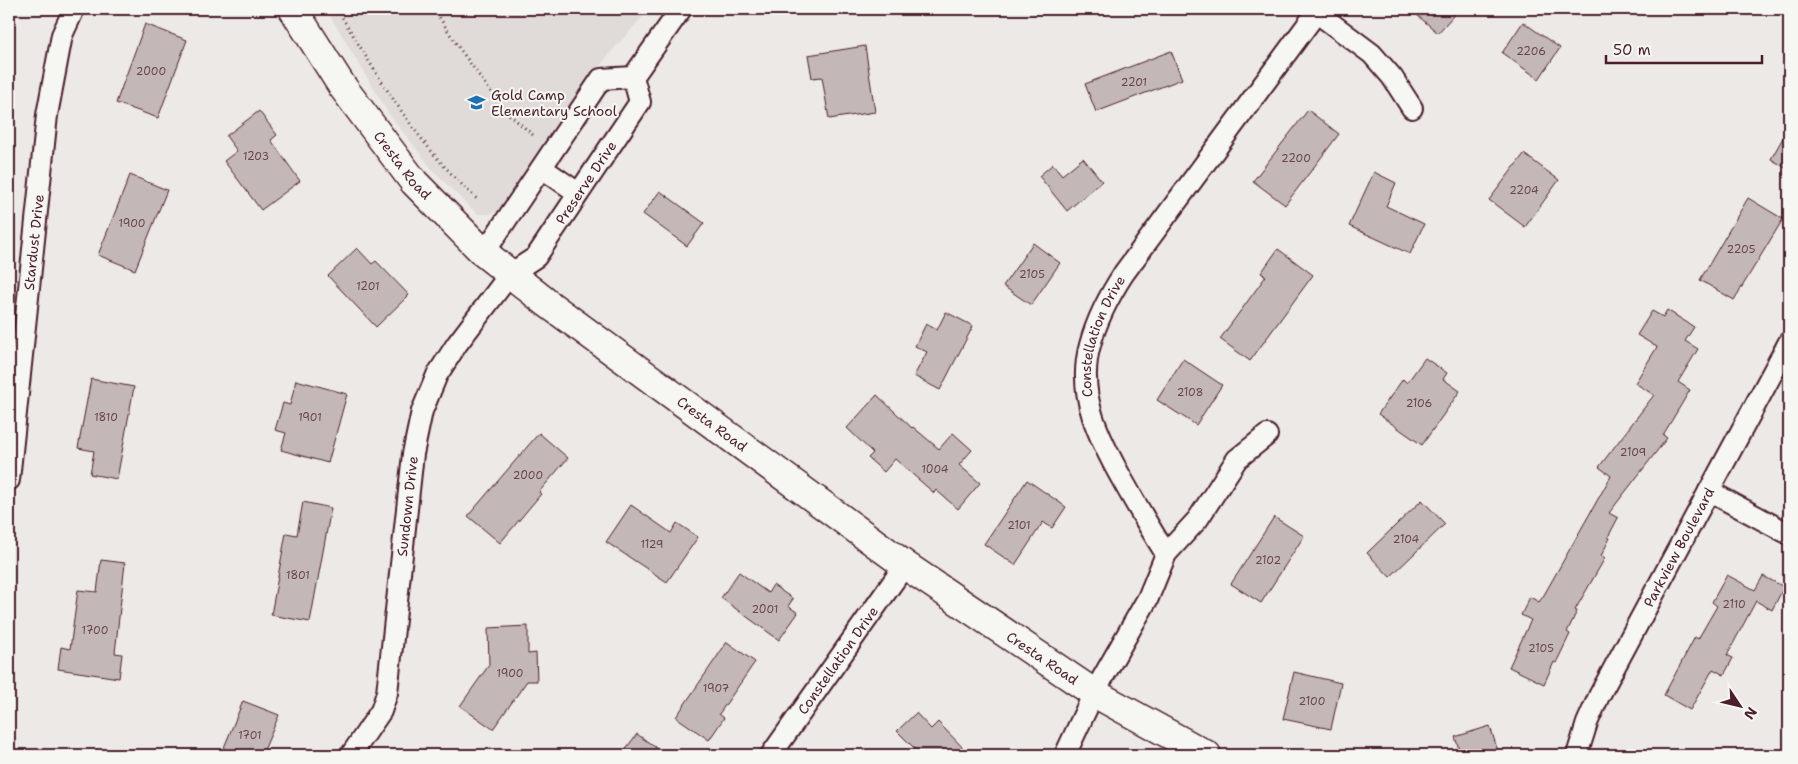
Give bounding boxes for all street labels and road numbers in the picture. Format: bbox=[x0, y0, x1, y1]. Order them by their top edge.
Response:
street label: Cresta Road bbox=[370, 127, 435, 203]
street label: Preserve Drive bbox=[552, 137, 620, 228]
street label: Stardust Drive bbox=[20, 193, 48, 291]
street label: Constellation Drive bbox=[1077, 272, 1129, 399]
street label: Cresta Road bbox=[673, 392, 751, 456]
street label: Sundown Drive bbox=[393, 455, 422, 557]
street label: Parkview Boulevard bbox=[1639, 484, 1718, 610]
street label: Constellation Drive bbox=[794, 603, 882, 718]
street label: Cresta Road bbox=[1003, 627, 1082, 689]

